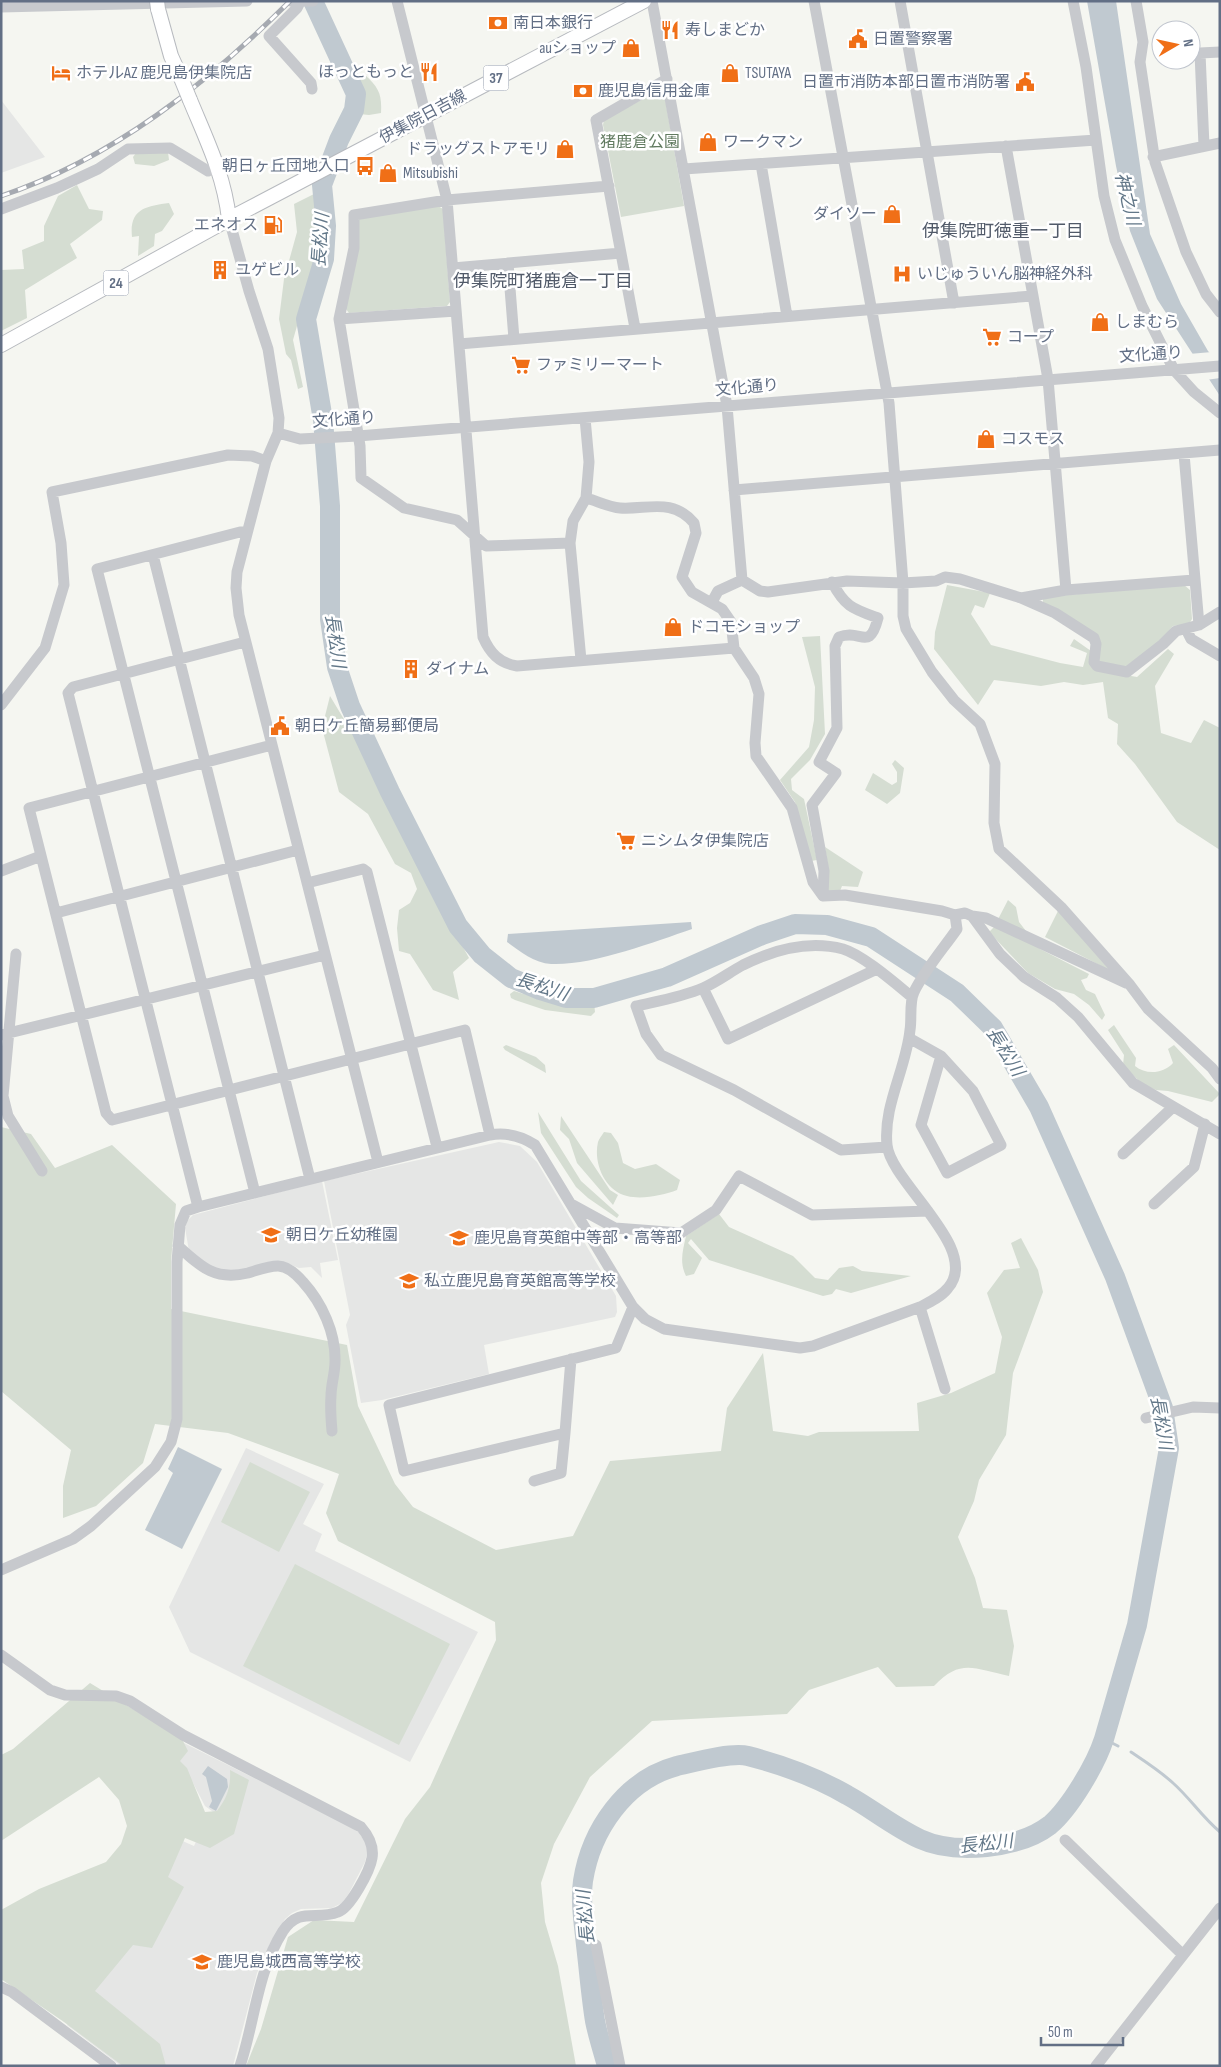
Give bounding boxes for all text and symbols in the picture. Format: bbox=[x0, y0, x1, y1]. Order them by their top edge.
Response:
bank icon: 南日本銀行 bbox=[487, 12, 509, 34]
place label: 南日本銀行 bbox=[513, 14, 593, 33]
restaurant icon: 寿しまどか bbox=[659, 19, 681, 41]
north arrow bbox=[1151, 20, 1201, 70]
place label: 寿しまどか bbox=[685, 21, 765, 40]
public building icon: 日置警察署 bbox=[847, 28, 869, 50]
place label: 日置警察署 bbox=[873, 30, 953, 49]
shop icon: auショップ bbox=[620, 37, 642, 59]
text: N bbox=[1179, 38, 1197, 48]
place label: auショップ bbox=[539, 39, 616, 58]
restaurant icon: ほっともっと bbox=[418, 61, 440, 83]
hotel icon: ホテルAZ 鹿児島伊集院店 bbox=[50, 62, 72, 84]
shop icon: TSUTAYA bbox=[719, 62, 741, 84]
place label: ほっともっと bbox=[318, 63, 414, 82]
place label: ホテルAZ 鹿児島伊集院店 bbox=[76, 64, 252, 83]
place label: TSUTAYA bbox=[745, 64, 791, 83]
road number: 37 bbox=[484, 66, 508, 90]
public building icon: 日置市消防本部日置市消防署 bbox=[1014, 71, 1036, 93]
place label: 日置市消防本部日置市消防署 bbox=[802, 73, 1010, 92]
bank icon: 鹿児島信用金庫 bbox=[572, 80, 594, 102]
place label: 鹿児島信用金庫 bbox=[598, 82, 710, 101]
street label: 伊集院日吉線 bbox=[376, 86, 470, 148]
shop icon: ワークマン bbox=[697, 131, 719, 153]
park label: 猪鹿倉公園 bbox=[600, 133, 680, 152]
place label: ワークマン bbox=[723, 133, 803, 152]
shop icon: ドラッグストアモリ bbox=[554, 138, 576, 160]
place label: ドラッグストアモリ bbox=[406, 140, 550, 159]
bus stop icon: 朝日ヶ丘団地入口 bbox=[354, 155, 376, 177]
place label: 朝日ヶ丘団地入口 bbox=[222, 157, 350, 176]
shop icon: Mitsubishi bbox=[377, 162, 399, 184]
place label: Mitsubishi bbox=[403, 164, 458, 183]
water label: 神之川 bbox=[1110, 170, 1144, 230]
shop icon: ダイソー bbox=[881, 203, 903, 225]
place label: ダイソー bbox=[813, 205, 877, 224]
water label: 長松川 bbox=[309, 210, 333, 268]
fuel station icon: エネオス bbox=[262, 214, 284, 236]
place label: エネオス bbox=[194, 216, 258, 235]
district label: 伊集院町徳重一丁目 bbox=[922, 221, 1084, 242]
building icon: ユゲビル bbox=[209, 259, 231, 281]
place label: ユゲビル bbox=[235, 261, 299, 280]
hospital icon: いじゅういん脳神経外科 bbox=[891, 263, 913, 285]
place label: いじゅういん脳神経外科 bbox=[917, 265, 1093, 284]
road number: 24 bbox=[104, 270, 128, 296]
district label: 伊集院町猪鹿倉一丁目 bbox=[453, 271, 633, 292]
shop icon: しまむら bbox=[1089, 311, 1111, 333]
place label: しまむら bbox=[1115, 313, 1179, 332]
supermarket icon: コープ bbox=[981, 326, 1003, 348]
place label: コープ bbox=[1007, 328, 1054, 347]
street label: 文化通り bbox=[1118, 343, 1184, 367]
supermarket icon: ファミリーマート bbox=[510, 354, 532, 376]
place label: ファミリーマート bbox=[536, 356, 664, 375]
street label: 文化通り bbox=[714, 376, 780, 400]
street label: 文化通り bbox=[311, 408, 377, 432]
shop icon: コスモス bbox=[975, 428, 997, 450]
place label: コスモス bbox=[1001, 430, 1065, 449]
water label: 長松川 bbox=[321, 613, 349, 671]
shop icon: ドコモショップ bbox=[662, 616, 684, 638]
place label: ドコモショップ bbox=[688, 618, 800, 637]
building icon: ダイナム bbox=[400, 658, 422, 680]
place label: ダイナム bbox=[426, 660, 489, 679]
public building icon: 朝日ケ丘簡易郵便局 bbox=[269, 715, 291, 737]
place label: 朝日ケ丘簡易郵便局 bbox=[295, 717, 439, 736]
supermarket icon: ニシムタ伊集院店 bbox=[615, 830, 637, 852]
place label: ニシムタ伊集院店 bbox=[641, 832, 769, 851]
water label: 長松川 bbox=[513, 969, 573, 1006]
water label: 長松川 bbox=[982, 1024, 1029, 1082]
school or university icon: 朝日ケ丘幼稚園 bbox=[260, 1224, 282, 1246]
place label: 朝日ケ丘幼稚園 bbox=[286, 1226, 398, 1245]
school or university icon: 鹿児島育英館中等部・高等部 bbox=[448, 1227, 470, 1249]
place label: 鹿児島育英館中等部・高等部 bbox=[474, 1229, 682, 1248]
school or university icon: 私立鹿児島育英館高等学校 bbox=[398, 1270, 420, 1292]
place label: 私立鹿児島育英館高等学校 bbox=[424, 1272, 616, 1291]
water label: 長松川 bbox=[1146, 1395, 1176, 1453]
water label: 長松川 bbox=[958, 1831, 1016, 1857]
water label: 長松川 bbox=[573, 1887, 599, 1945]
school or university icon: 鹿児島城西高等学校 bbox=[191, 1951, 213, 1973]
place label: 鹿児島城西高等学校 bbox=[217, 1953, 361, 1972]
scale bar bbox=[1041, 2014, 1124, 2046]
text: 50 m bbox=[1048, 2023, 1073, 2042]

